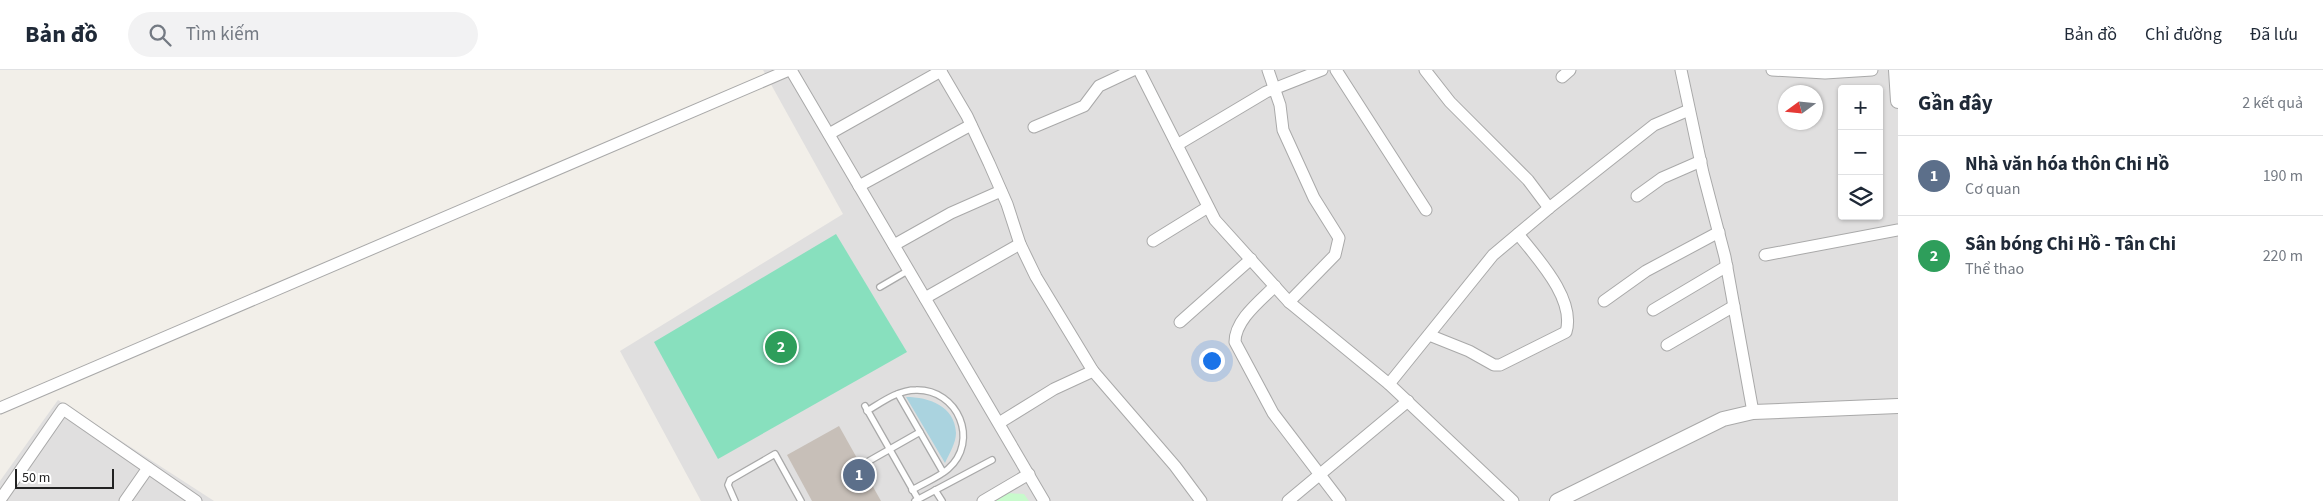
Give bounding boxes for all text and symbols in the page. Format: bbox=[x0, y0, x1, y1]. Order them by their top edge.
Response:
search box bbox=[128, 12, 478, 57]
text: Bản đồ bbox=[25, 17, 98, 52]
icon: search bbox=[146, 21, 174, 49]
text: Tìm kiếm bbox=[186, 21, 259, 48]
text: Bản đồ bbox=[2064, 22, 2117, 47]
text: Chỉ đường bbox=[2145, 22, 2222, 47]
text: Đã lưu bbox=[2250, 22, 2298, 47]
north arrow bbox=[1778, 85, 1823, 130]
map controls bbox=[1838, 85, 1883, 220]
button: + bbox=[1838, 85, 1883, 130]
text: Gần đây bbox=[1918, 88, 1993, 118]
text: 2 kết quả bbox=[2242, 92, 2303, 114]
button: − bbox=[1838, 130, 1883, 175]
text: Nhà văn hóa thôn Chi Hồ bbox=[1965, 151, 2169, 178]
text: 1 bbox=[1930, 165, 1938, 187]
text: 190 m bbox=[2263, 165, 2303, 187]
button: layers bbox=[1838, 175, 1883, 220]
text: Cơ quan bbox=[1965, 178, 2020, 200]
text: Sân bóng Chi Hồ - Tân Chi bbox=[1965, 231, 2176, 258]
text: 2 bbox=[1930, 245, 1938, 267]
text: 220 m bbox=[2263, 245, 2303, 267]
text: Thể thao bbox=[1965, 258, 2024, 280]
pin: 2 bbox=[765, 328, 797, 366]
your location bbox=[1199, 348, 1225, 374]
pin: 1 bbox=[843, 456, 875, 494]
scale bar bbox=[15, 466, 114, 489]
text: 50 m bbox=[22, 468, 50, 488]

